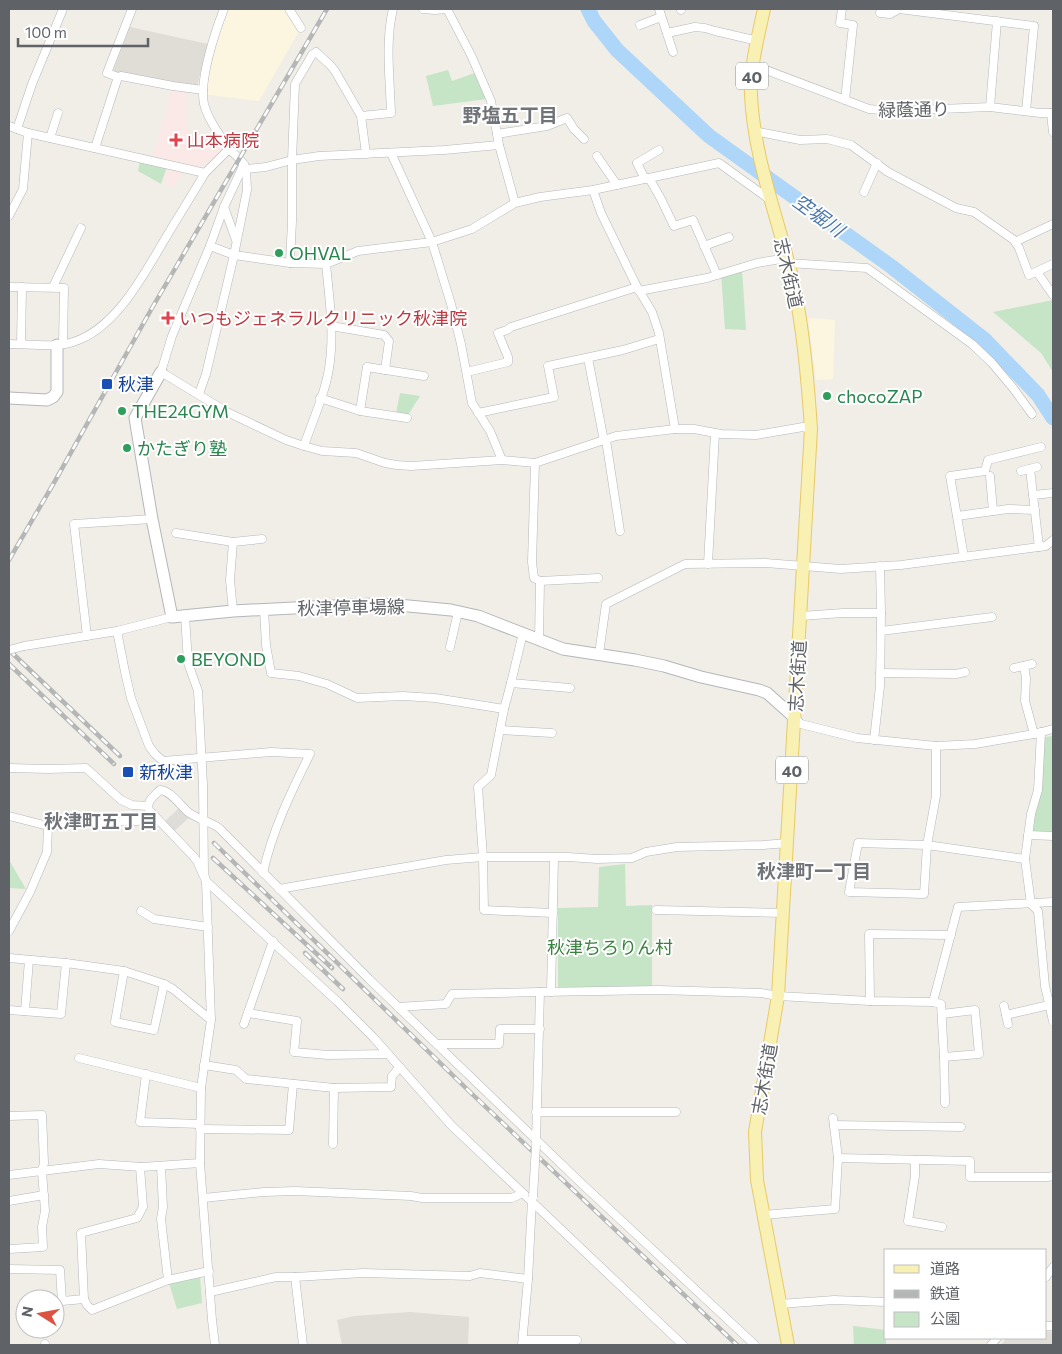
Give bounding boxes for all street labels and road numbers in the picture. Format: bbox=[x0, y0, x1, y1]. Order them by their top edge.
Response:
road number: 40 bbox=[736, 62, 768, 90]
street label: 緑蔭通り bbox=[878, 97, 950, 121]
street label: 志木街道 bbox=[770, 235, 808, 311]
street label: 秋津停車場線 bbox=[297, 595, 405, 619]
street label: 志木街道 bbox=[784, 639, 810, 713]
road number: 40 bbox=[776, 756, 808, 784]
street label: 志木街道 bbox=[747, 1042, 781, 1116]

